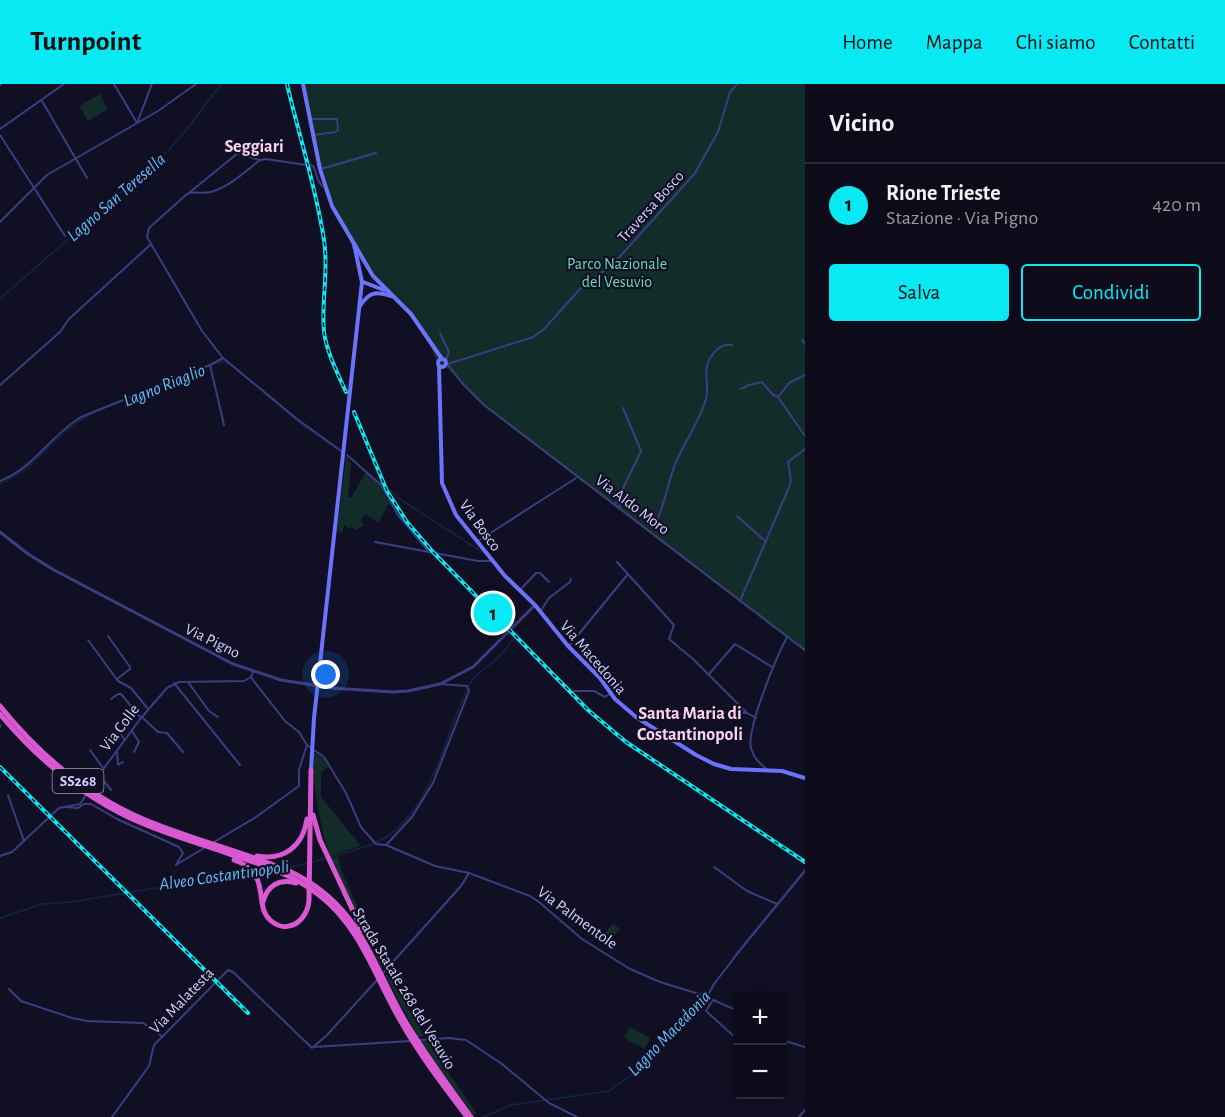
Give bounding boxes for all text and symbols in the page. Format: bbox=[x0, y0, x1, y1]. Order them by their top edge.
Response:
text: Turnpoint bbox=[30, 28, 141, 56]
text: Home bbox=[842, 32, 893, 53]
text: Mappa bbox=[926, 32, 983, 53]
text: Chi siamo bbox=[1016, 32, 1096, 53]
text: Contatti bbox=[1129, 32, 1195, 53]
text: Vicino bbox=[829, 110, 894, 136]
district label: Seggiari bbox=[224, 138, 284, 156]
water label: Lagno San Teresella bbox=[64, 150, 169, 245]
street label: Traversa Bosco bbox=[615, 168, 687, 246]
text: Rione Trieste bbox=[886, 182, 1001, 204]
text: 1 bbox=[845, 195, 852, 215]
text: 420 m bbox=[1152, 195, 1201, 215]
text: Stazione · Via Pigno bbox=[886, 208, 1038, 228]
park label: Parco Nazionale del Vesuvio bbox=[567, 256, 667, 290]
button: Salva bbox=[829, 264, 1009, 321]
button: Condividi bbox=[1021, 264, 1201, 321]
water label: Lagno Riaglio bbox=[121, 361, 208, 410]
street label: Via Aldo Moro bbox=[592, 472, 672, 538]
street label: Via Bosco bbox=[456, 497, 504, 554]
pin: 1 bbox=[474, 590, 512, 636]
street label: Via Macedonia bbox=[557, 618, 629, 698]
street label: Via Pigno bbox=[183, 621, 243, 661]
your location bbox=[311, 660, 340, 689]
street label: Via Colle bbox=[97, 701, 142, 754]
district label: Santa Maria di Costantinopoli bbox=[637, 705, 743, 744]
road number: SS268 bbox=[52, 769, 104, 793]
water label: Alveo Costantinopoli bbox=[157, 858, 290, 894]
street label: Via Palmentole bbox=[534, 884, 620, 952]
street label: Strada Statale 268 del Vesuvio bbox=[350, 905, 459, 1072]
street label: Via Malatesta bbox=[147, 965, 217, 1037]
water label: Lagno Macedonia bbox=[625, 988, 715, 1080]
map controls bbox=[733, 991, 787, 1099]
button: + bbox=[733, 991, 787, 1045]
button: − bbox=[733, 1045, 787, 1099]

